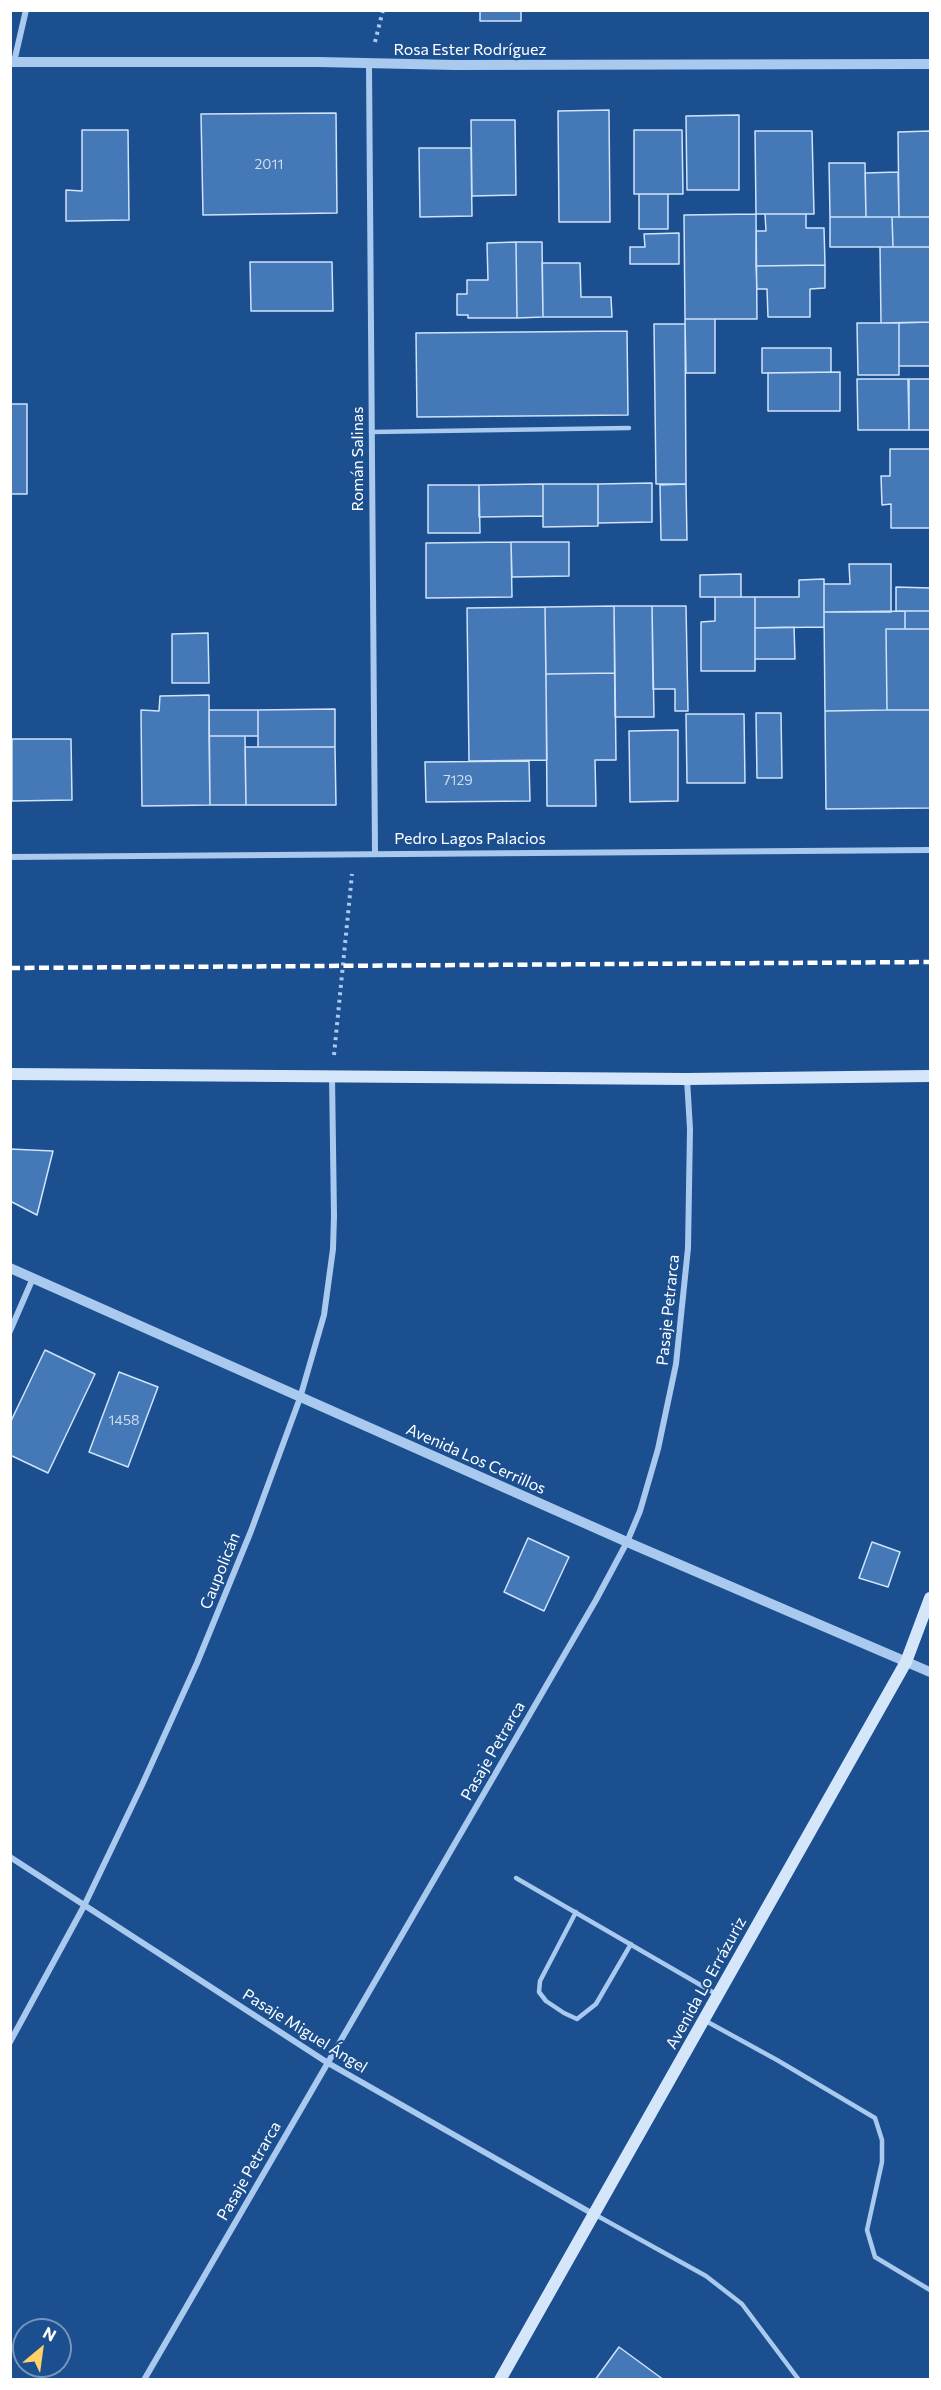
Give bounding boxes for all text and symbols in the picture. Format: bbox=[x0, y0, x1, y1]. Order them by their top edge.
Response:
street label: Rosa Ester Rodríguez bbox=[394, 40, 546, 60]
house number: 2011 bbox=[255, 156, 283, 172]
street label: Román Salinas bbox=[348, 407, 368, 511]
house number: 7129 bbox=[443, 772, 473, 788]
street label: Pedro Lagos Palacios bbox=[394, 829, 546, 849]
street label: Pasaje Petrarca bbox=[653, 1254, 683, 1366]
house number: 1458 bbox=[109, 1412, 139, 1428]
street label: Avenida Los Cerrillos bbox=[403, 1420, 549, 1498]
street label: Caupolicán bbox=[196, 1530, 244, 1612]
street label: Pasaje Petrarca bbox=[457, 1698, 529, 1804]
street label: Avenida Lo Errázuriz bbox=[662, 1913, 750, 2053]
street label: Pasaje Miguel Ángel bbox=[239, 1985, 371, 2077]
street label: Pasaje Petrarca bbox=[213, 2118, 285, 2224]
north arrow bbox=[12, 2318, 72, 2378]
text: N bbox=[40, 2322, 60, 2345]

